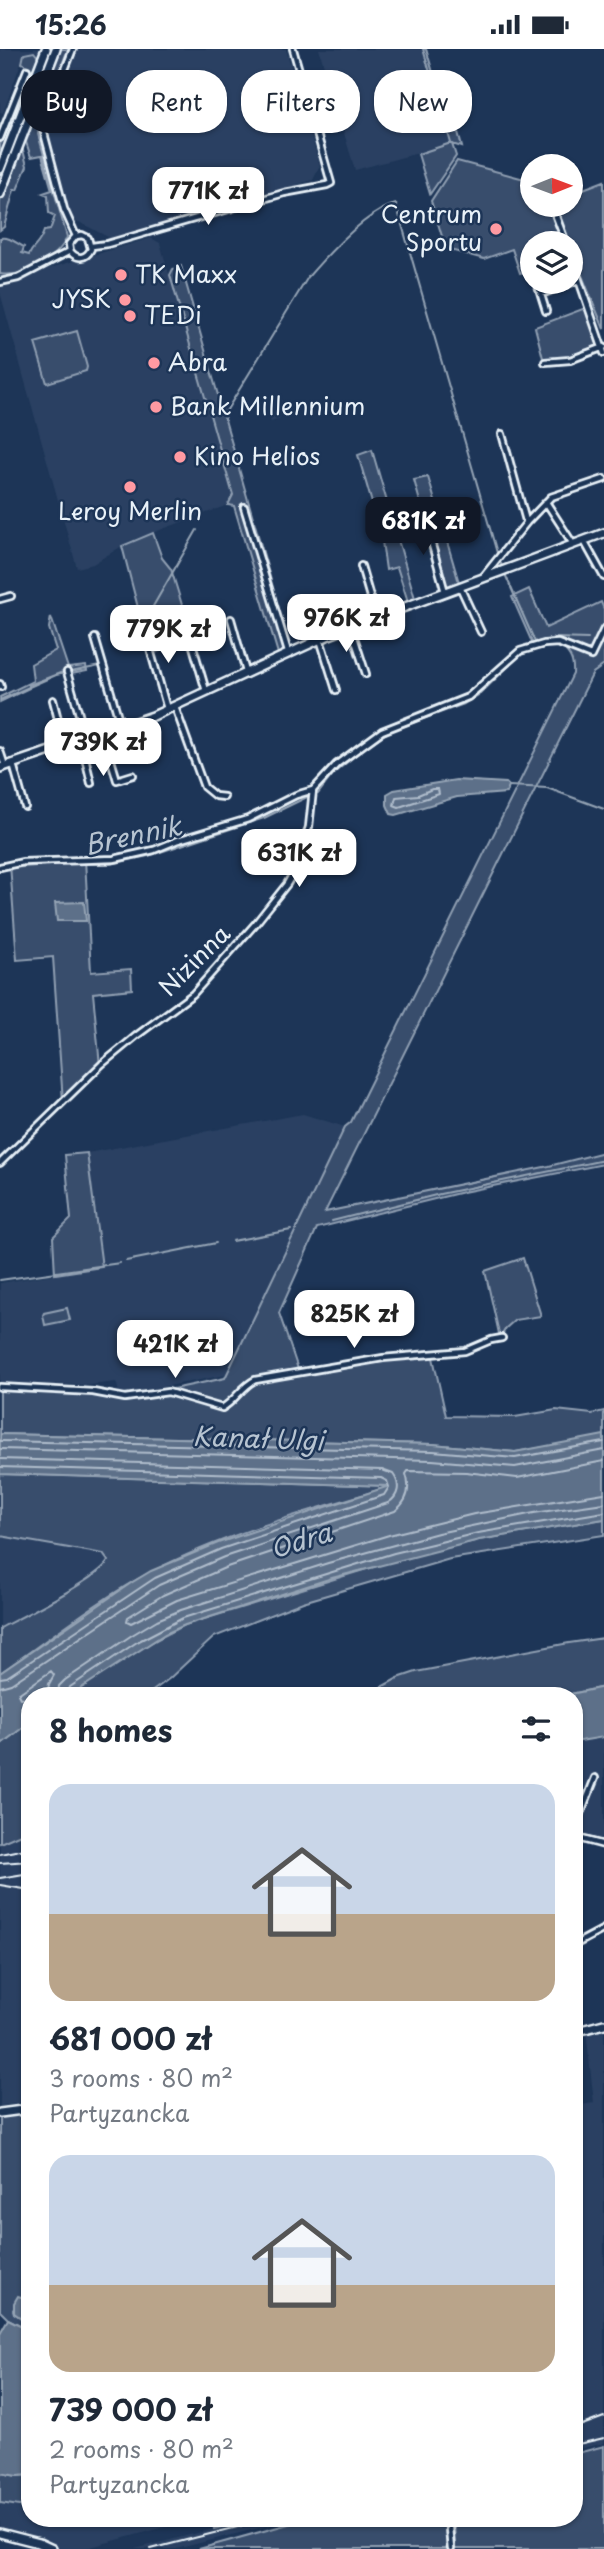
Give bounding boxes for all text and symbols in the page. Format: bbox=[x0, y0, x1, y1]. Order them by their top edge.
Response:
text: 15:26 bbox=[35, 5, 107, 44]
chip: Buy bbox=[21, 70, 112, 133]
chip: Rent bbox=[126, 70, 227, 133]
chip: Filters bbox=[241, 70, 360, 133]
chip: New bbox=[374, 70, 472, 133]
north arrow bbox=[520, 154, 583, 217]
map controls bbox=[520, 154, 583, 294]
pin: 771K zł bbox=[143, 167, 273, 227]
text: 771K zł bbox=[168, 172, 248, 207]
place label: Centrum Sportu bbox=[381, 195, 482, 259]
marker: Centrum Sportu bbox=[488, 221, 504, 237]
button: layers bbox=[520, 231, 583, 294]
place label: TK Maxx bbox=[135, 255, 237, 291]
marker: TK Maxx bbox=[113, 267, 129, 283]
place label: JYSK bbox=[52, 280, 111, 316]
marker: JYSK bbox=[117, 292, 133, 308]
place label: TEDi bbox=[144, 296, 202, 332]
marker: TEDi bbox=[122, 308, 138, 324]
place label: Abra bbox=[168, 343, 227, 379]
marker: Abra bbox=[146, 355, 162, 371]
place label: Bank Millennium bbox=[170, 387, 365, 423]
marker: Bank Millennium bbox=[148, 399, 164, 415]
place label: Kino Helios bbox=[194, 437, 320, 473]
marker: Kino Helios bbox=[172, 449, 188, 465]
marker: Leroy Merlin bbox=[122, 479, 138, 495]
place label: Leroy Merlin bbox=[58, 492, 202, 528]
pin: 681K zł bbox=[358, 497, 488, 557]
text: 681K zł bbox=[381, 502, 465, 537]
pin: 976K zł bbox=[281, 595, 411, 654]
text: 976K zł bbox=[303, 599, 389, 634]
pin: 779K zł bbox=[103, 605, 233, 665]
text: 779K zł bbox=[126, 610, 210, 645]
pin: 739K zł bbox=[38, 719, 168, 778]
text: 739K zł bbox=[60, 723, 146, 758]
water label: Brennik bbox=[80, 805, 186, 864]
pin: 631K zł bbox=[234, 829, 364, 889]
text: 631K zł bbox=[257, 834, 341, 869]
street label: Nizinna bbox=[150, 916, 237, 1003]
pin: 825K zł bbox=[289, 1291, 419, 1350]
text: 825K zł bbox=[310, 1295, 398, 1330]
pin: 421K zł bbox=[110, 1321, 240, 1380]
text: 421K zł bbox=[133, 1325, 217, 1360]
water label: Kanał Ulgi bbox=[192, 1416, 328, 1459]
water label: Odra bbox=[265, 1512, 337, 1567]
text: 8 homes bbox=[49, 1707, 172, 1752]
icon: filters bbox=[517, 1710, 555, 1748]
icon: home bbox=[239, 1829, 365, 1955]
text: 681 000 zł bbox=[49, 2015, 211, 2060]
text: 3 rooms · 80 m² bbox=[49, 2060, 233, 2095]
text: Partyzancka bbox=[49, 2095, 189, 2130]
icon: home bbox=[239, 2200, 365, 2326]
text: 739 000 zł bbox=[49, 2386, 212, 2431]
text: 2 rooms · 80 m² bbox=[49, 2431, 234, 2466]
text: Partyzancka bbox=[49, 2466, 189, 2501]

